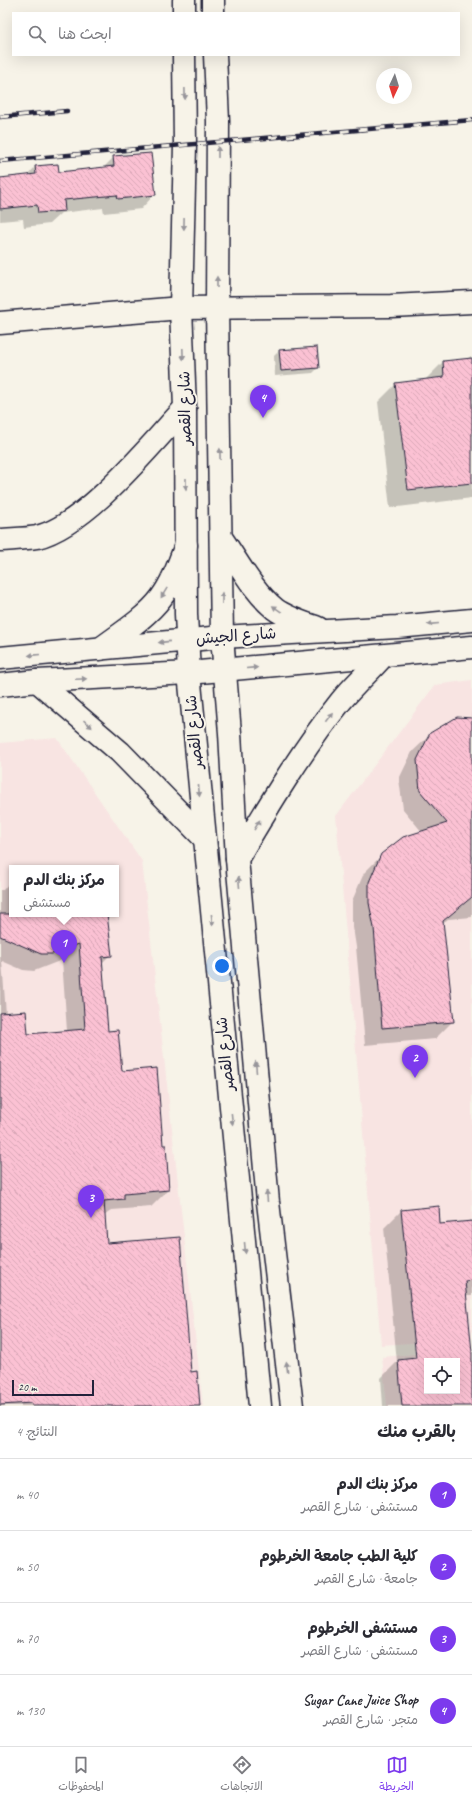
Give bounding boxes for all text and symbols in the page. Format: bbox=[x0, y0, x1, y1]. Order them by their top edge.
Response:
search box bbox=[12, 12, 460, 56]
icon: search bbox=[26, 23, 48, 45]
text: ابحث هنا bbox=[58, 25, 112, 44]
north arrow bbox=[376, 68, 412, 104]
one-way arrow bbox=[182, 88, 188, 101]
one-way arrow bbox=[215, 145, 221, 158]
one-way arrow bbox=[180, 218, 187, 230]
one-way arrow bbox=[214, 275, 220, 288]
one-way arrow bbox=[180, 348, 187, 360]
street label: شارع القصر bbox=[174, 371, 197, 447]
pin: 4 bbox=[250, 385, 276, 418]
one-way arrow bbox=[217, 447, 223, 460]
one-way arrow bbox=[183, 478, 189, 491]
one-way arrow bbox=[160, 588, 168, 598]
one-way arrow bbox=[219, 591, 225, 604]
one-way arrow bbox=[271, 605, 282, 613]
one-way arrow bbox=[427, 620, 439, 627]
street label: شارع الجيش bbox=[195, 623, 277, 650]
one-way arrow bbox=[158, 639, 170, 646]
one-way arrow bbox=[28, 652, 41, 658]
one-way arrow bbox=[246, 664, 258, 671]
one-way arrow bbox=[75, 676, 87, 683]
street label: شارع القصر bbox=[181, 694, 208, 772]
one-way arrow bbox=[325, 712, 333, 722]
one-way arrow bbox=[83, 720, 94, 729]
one-way arrow bbox=[196, 785, 203, 797]
one-way arrow bbox=[254, 819, 261, 831]
popup bbox=[9, 865, 119, 917]
text: مركز بنك الدم bbox=[23, 871, 105, 890]
one-way arrow bbox=[236, 876, 243, 888]
text: مستشفى bbox=[23, 895, 71, 911]
one-way arrow bbox=[209, 914, 215, 926]
pin: 1 bbox=[51, 930, 77, 963]
your location bbox=[212, 956, 232, 976]
street label: شارع القصر bbox=[211, 1016, 240, 1094]
pin: 2 bbox=[402, 1045, 428, 1078]
one-way arrow bbox=[253, 1061, 259, 1073]
one-way arrow bbox=[229, 1113, 235, 1125]
pin: 3 bbox=[78, 1185, 104, 1218]
one-way arrow bbox=[264, 1190, 271, 1202]
one-way arrow bbox=[241, 1242, 248, 1254]
map controls bbox=[424, 1358, 460, 1394]
button: locate bbox=[424, 1358, 460, 1394]
one-way arrow bbox=[284, 1361, 290, 1373]
scale bar bbox=[12, 1378, 94, 1397]
text: 20 m bbox=[18, 1380, 37, 1394]
text: بالقرب منك bbox=[377, 1421, 456, 1442]
text: النتائج: 4 bbox=[16, 1424, 58, 1440]
text: مركز بنك الدم bbox=[336, 1475, 418, 1494]
text: 40 m bbox=[16, 1487, 38, 1503]
text: 1 bbox=[440, 1487, 446, 1503]
text: مستشفى · شارع القصر bbox=[301, 1499, 418, 1515]
text: كلية الطب جامعة الخرطوم bbox=[259, 1547, 418, 1566]
text: 50 m bbox=[16, 1559, 38, 1575]
text: 2 bbox=[440, 1559, 446, 1575]
text: جامعة · شارع القصر bbox=[315, 1571, 418, 1587]
text: مستشفى الخرطوم bbox=[308, 1619, 418, 1638]
text: 70 m bbox=[16, 1631, 38, 1647]
text: 3 bbox=[440, 1631, 446, 1647]
text: مستشفى · شارع القصر bbox=[301, 1643, 418, 1659]
text: Sugar Cane Juice Shop bbox=[303, 1691, 418, 1710]
text: 130 m bbox=[16, 1703, 44, 1719]
text: 4 bbox=[440, 1703, 446, 1719]
text: متجر · شارع القصر bbox=[323, 1712, 418, 1728]
tab: المحفوظات bbox=[58, 1754, 104, 1796]
tab: الاتجاهات bbox=[220, 1754, 263, 1796]
tab: الخريطة bbox=[379, 1754, 414, 1796]

